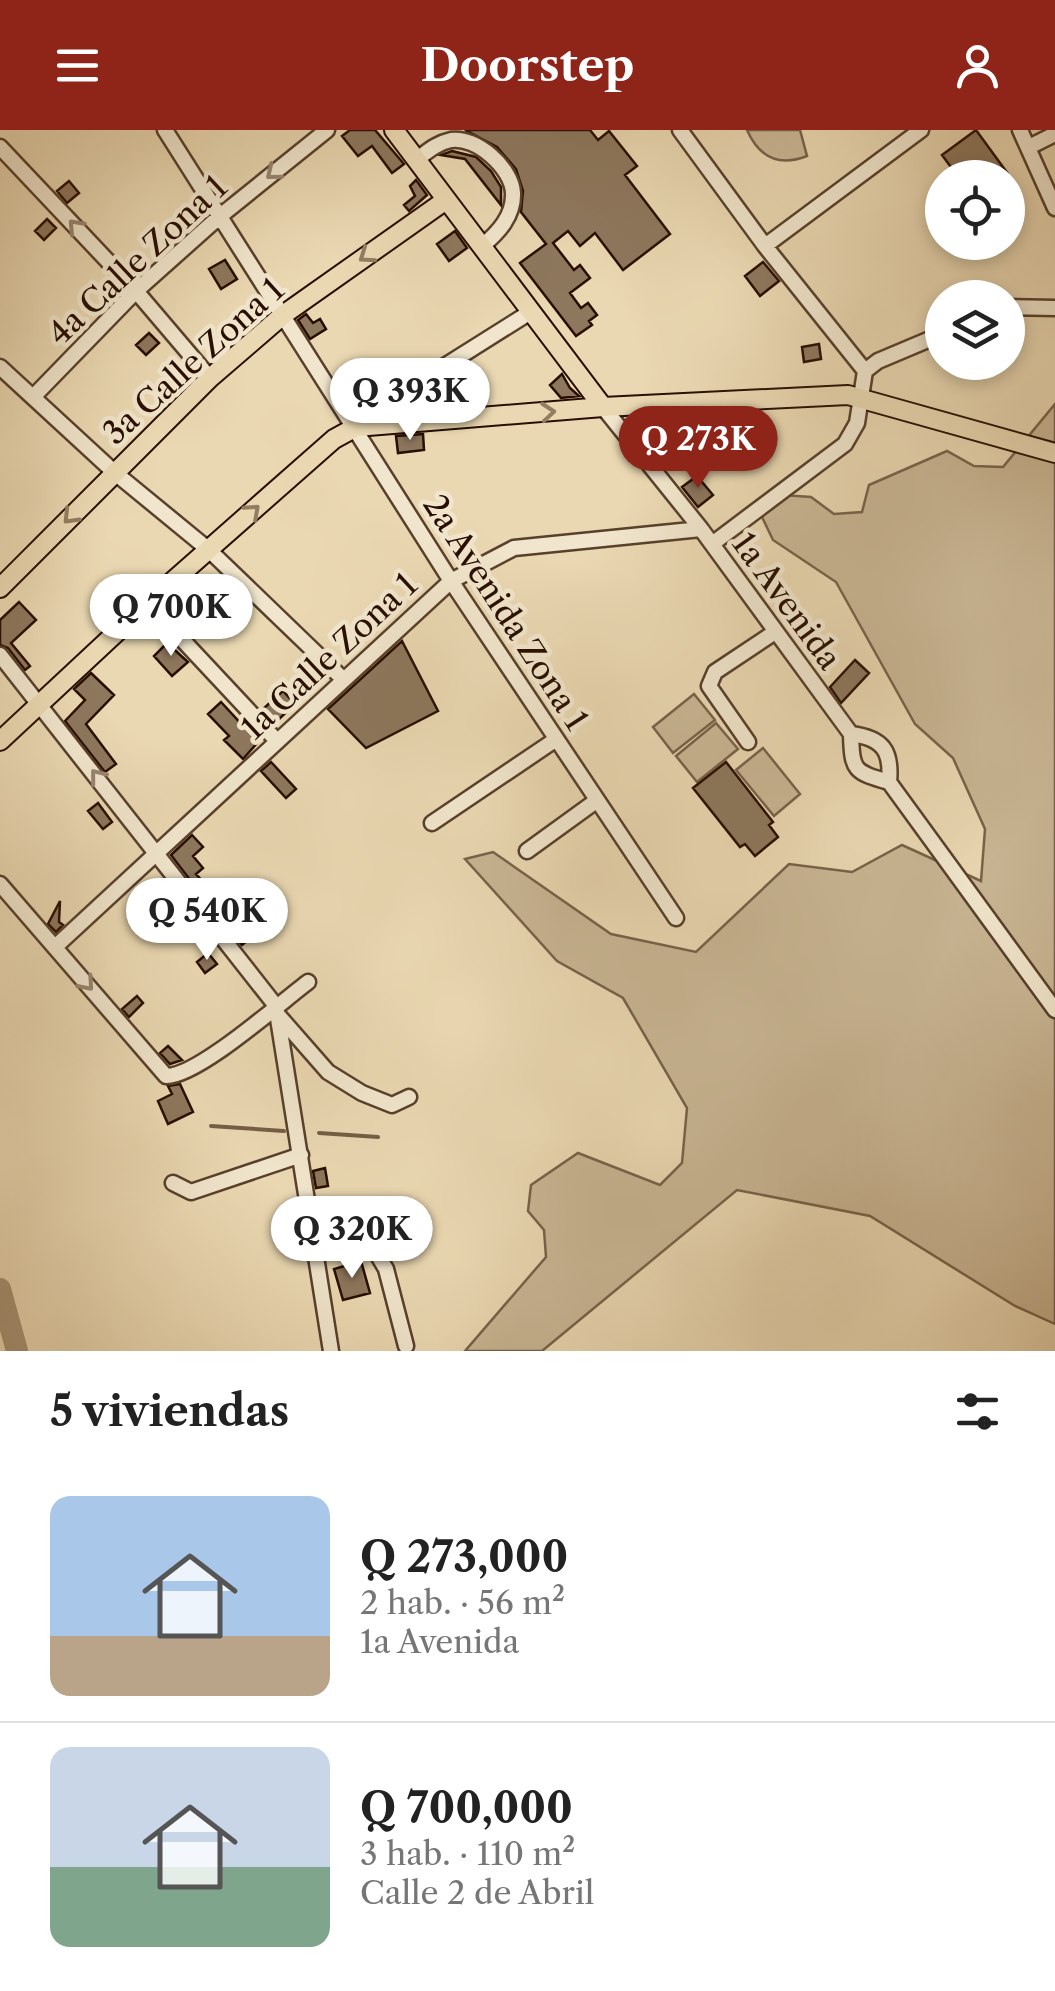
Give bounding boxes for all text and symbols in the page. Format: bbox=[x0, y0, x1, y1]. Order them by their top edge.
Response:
text: Doorstep bbox=[420, 37, 635, 93]
icon: menu bbox=[50, 38, 105, 93]
icon: person bbox=[950, 38, 1005, 93]
map controls bbox=[925, 160, 1025, 380]
button: locate bbox=[925, 160, 1025, 260]
one-way arrow bbox=[266, 161, 284, 179]
street label: 4a Calle Zona 1 bbox=[39, 167, 235, 353]
one-way arrow bbox=[69, 220, 87, 238]
one-way arrow bbox=[359, 244, 377, 262]
street label: 3a Calle Zona 1 bbox=[95, 270, 291, 452]
button: layers bbox=[925, 280, 1025, 380]
pin: Q 393K bbox=[329, 358, 491, 443]
text: Q 393K bbox=[352, 371, 468, 410]
one-way arrow bbox=[540, 402, 556, 423]
pin: Q 273K bbox=[617, 406, 779, 491]
text: Q 273K bbox=[641, 419, 755, 458]
street label: 2a Avenida Zona 1 bbox=[416, 487, 596, 737]
one-way arrow bbox=[241, 504, 260, 522]
one-way arrow bbox=[64, 505, 82, 523]
street label: 1a Avenida bbox=[724, 525, 850, 677]
street label: 1a Calle Zona 1 bbox=[233, 565, 425, 747]
pin: Q 700K bbox=[90, 574, 252, 659]
text: Q 700K bbox=[112, 587, 230, 626]
one-way arrow bbox=[91, 770, 109, 788]
pin: Q 540K bbox=[126, 878, 288, 963]
text: Q 540K bbox=[148, 891, 266, 930]
one-way arrow bbox=[75, 972, 93, 991]
pin: Q 320K bbox=[271, 1196, 433, 1281]
text: Q 320K bbox=[293, 1209, 411, 1248]
icon: filters bbox=[950, 1384, 1005, 1439]
text: 5 viviendas bbox=[50, 1385, 289, 1437]
text: Q 273,000 bbox=[360, 1531, 568, 1583]
icon: home bbox=[130, 1536, 250, 1656]
text: 2 hab. · 56 m² bbox=[360, 1583, 565, 1622]
text: 1a Avenida bbox=[360, 1622, 519, 1661]
text: Q 700,000 bbox=[360, 1782, 573, 1834]
icon: home bbox=[130, 1787, 250, 1907]
text: 3 hab. · 110 m² bbox=[360, 1834, 575, 1873]
text: Calle 2 de Abril bbox=[360, 1873, 594, 1912]

